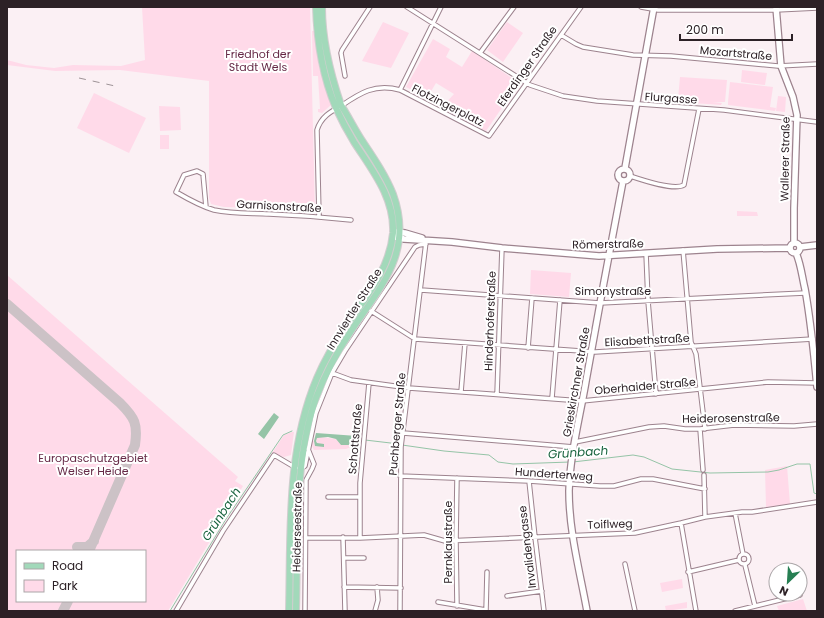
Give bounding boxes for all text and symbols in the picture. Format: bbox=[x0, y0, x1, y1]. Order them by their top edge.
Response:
scale bar bbox=[680, 16, 792, 42]
text: 200 m bbox=[686, 21, 724, 38]
street label: Eferdinger Straße bbox=[493, 22, 561, 109]
street label: Mozartstraße bbox=[699, 42, 773, 64]
park label: Friedhof der Stadt Wels bbox=[225, 46, 291, 75]
street label: Flotzingerplatz bbox=[409, 80, 487, 130]
street label: Flurgasse bbox=[644, 88, 698, 108]
street label: Wallerer Straße bbox=[776, 116, 794, 201]
street label: Garnisonstraße bbox=[236, 196, 322, 216]
street label: Römerstraße bbox=[572, 235, 644, 253]
street label: Innviertler Straße bbox=[322, 265, 386, 353]
street label: Hinderhoferstraße bbox=[480, 271, 500, 371]
street label: Simonystraße bbox=[575, 283, 651, 299]
street label: Grieskirchner Straße bbox=[558, 326, 594, 438]
street label: Elisabethstraße bbox=[604, 330, 690, 350]
street label: Puchberger Straße bbox=[385, 372, 409, 476]
street label: Oberhaider Straße bbox=[594, 374, 697, 398]
street label: Schottstraße bbox=[344, 403, 366, 475]
street label: Heiderosenstraße bbox=[682, 409, 780, 427]
water label: Grünbach bbox=[547, 441, 609, 463]
park label: Europaschutzgebiet Welser Heide bbox=[38, 450, 148, 479]
street label: Hunderterweg bbox=[514, 463, 594, 485]
street label: Heiderseestraße bbox=[288, 481, 306, 572]
water label: Grünbach bbox=[197, 484, 245, 544]
street label: Pernklaustraße bbox=[440, 500, 456, 583]
street label: Invalidengasse bbox=[514, 505, 540, 589]
street label: Toiflweg bbox=[587, 515, 633, 533]
legend bbox=[16, 550, 146, 602]
text: Road bbox=[52, 557, 83, 574]
north arrow bbox=[768, 562, 808, 602]
text: Park bbox=[52, 577, 79, 594]
text: N bbox=[777, 582, 791, 600]

